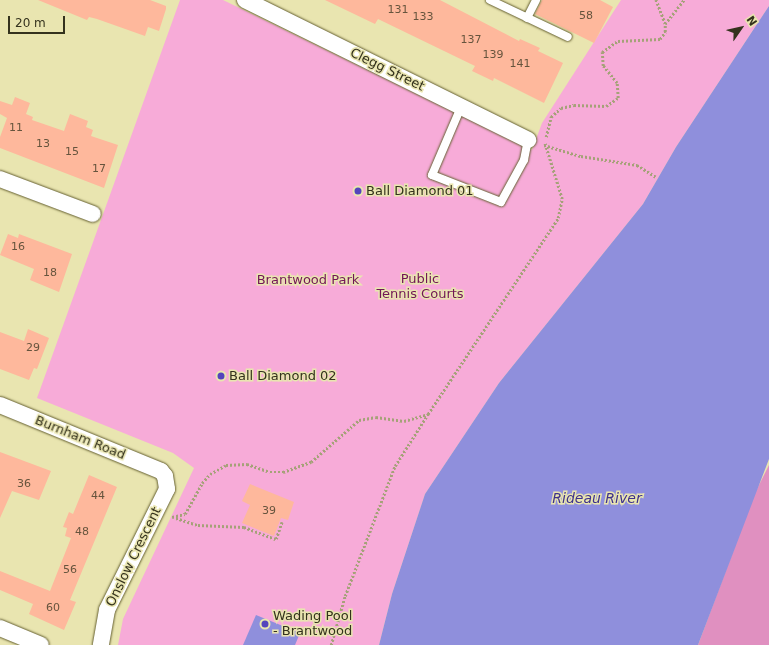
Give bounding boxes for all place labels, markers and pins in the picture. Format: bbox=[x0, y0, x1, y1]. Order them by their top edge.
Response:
place label: Ball Diamond 01 bbox=[366, 183, 474, 199]
marker: Ball Diamond 01 bbox=[353, 186, 363, 196]
place label: Ball Diamond 02 bbox=[229, 368, 337, 384]
marker: Ball Diamond 02 bbox=[216, 371, 226, 381]
place label: Wading Pool - Brantwood bbox=[273, 609, 352, 640]
marker: Wading Pool - Brantwood bbox=[260, 619, 270, 629]

